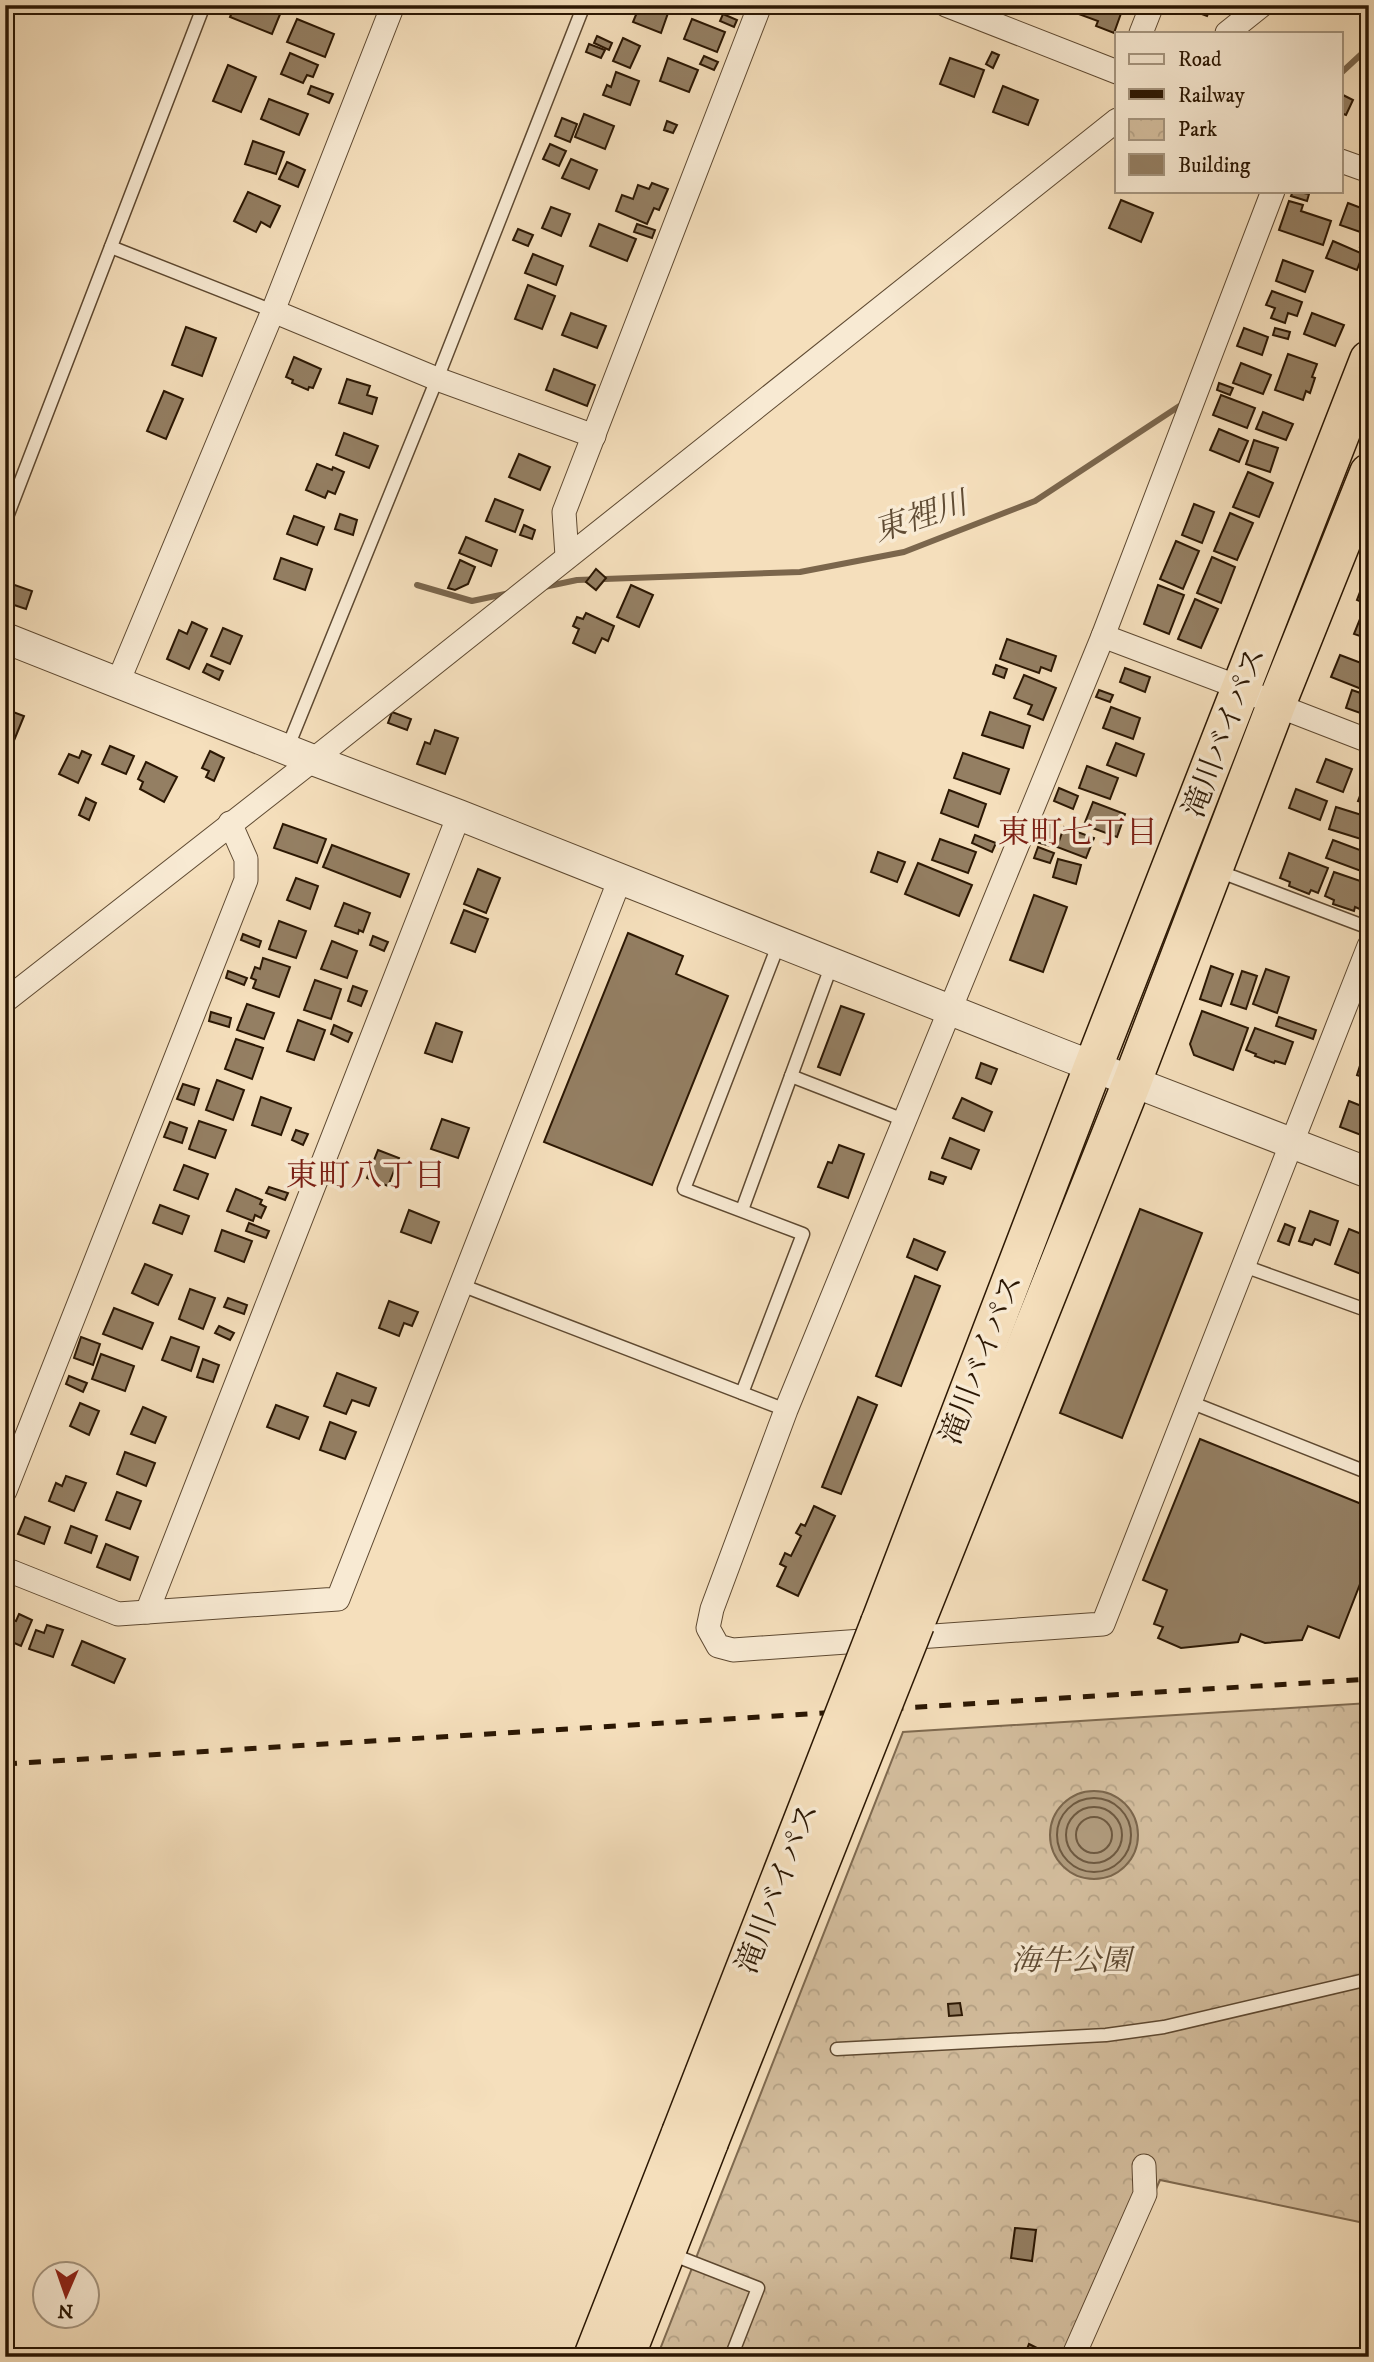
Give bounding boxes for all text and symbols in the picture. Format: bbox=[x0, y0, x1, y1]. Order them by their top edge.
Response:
legend bbox=[1115, 32, 1342, 192]
text: Road bbox=[1178, 47, 1222, 73]
text: Railway bbox=[1178, 83, 1246, 109]
text: Park bbox=[1178, 117, 1218, 143]
text: Building bbox=[1178, 153, 1251, 179]
water label: 東裡川 bbox=[869, 483, 975, 552]
street label: 滝川バイパス bbox=[1176, 642, 1275, 823]
district label: 東町七丁目 bbox=[998, 814, 1158, 854]
district label: 東町八丁目 bbox=[286, 1157, 446, 1197]
street label: 滝川バイパス bbox=[933, 1269, 1032, 1450]
street label: 滝川バイパス bbox=[729, 1798, 828, 1979]
park label: 海牛公園 bbox=[1011, 1943, 1136, 1980]
north arrow bbox=[32, 2260, 102, 2330]
text: N bbox=[57, 2299, 74, 2322]

